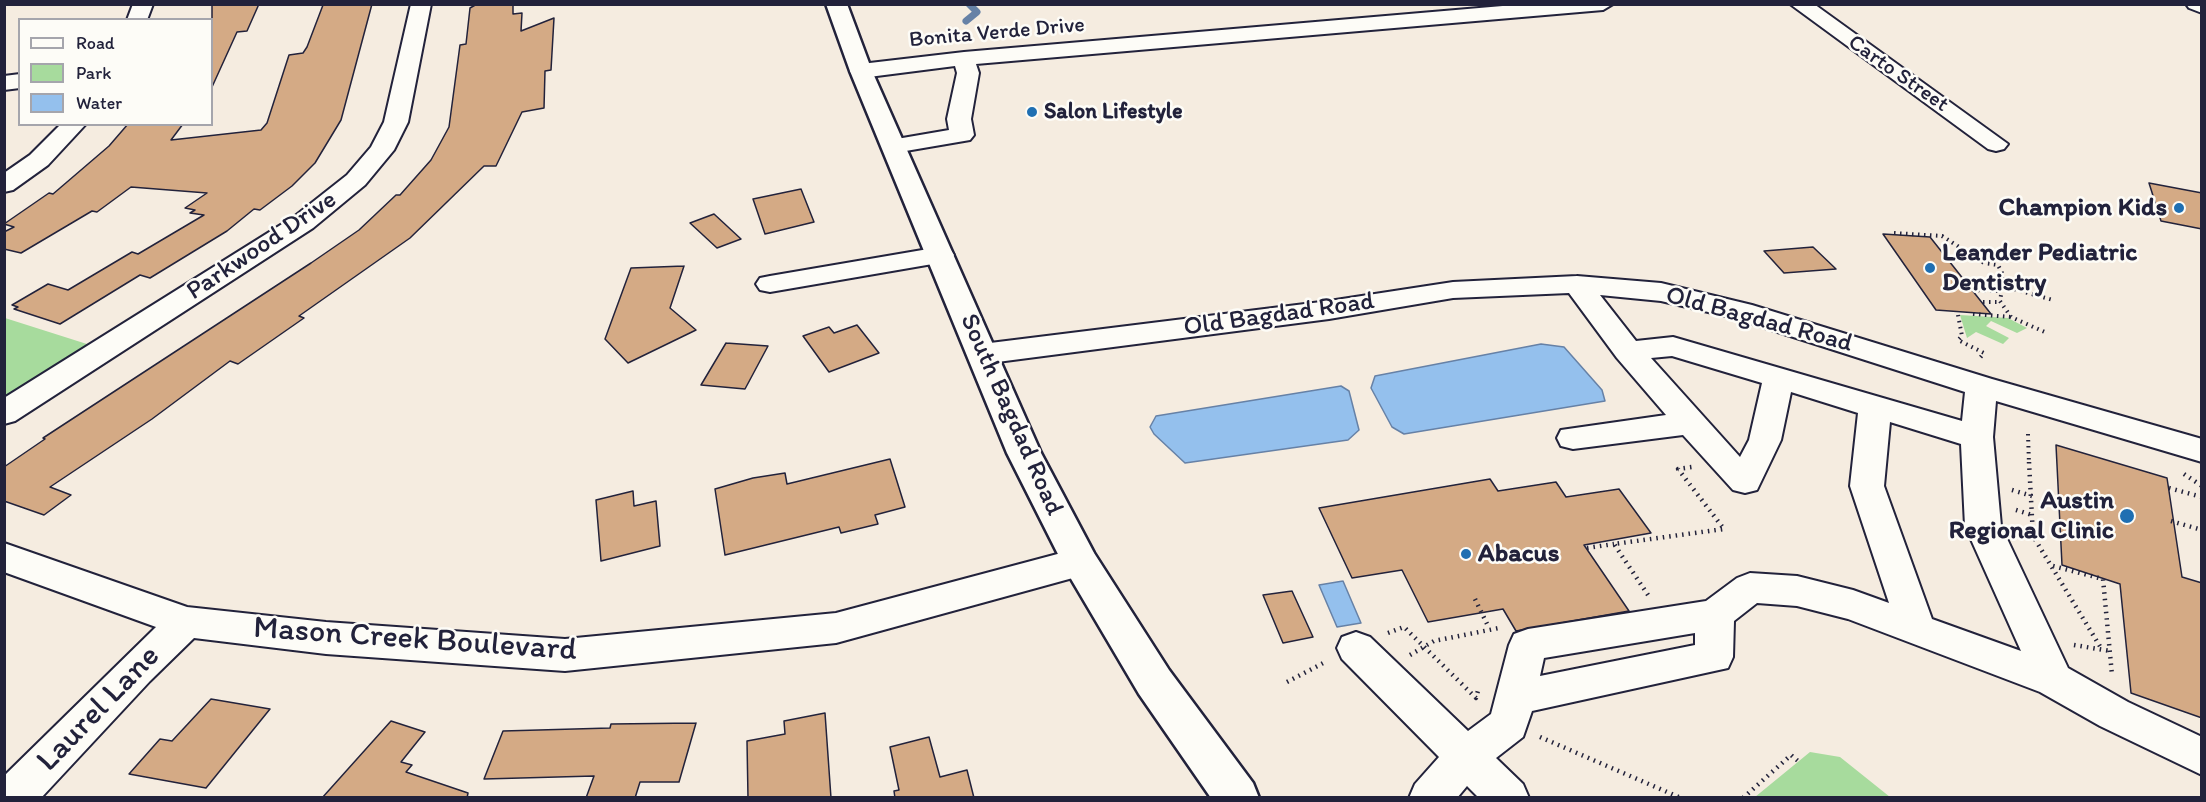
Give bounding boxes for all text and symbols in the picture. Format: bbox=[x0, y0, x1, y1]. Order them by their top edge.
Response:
street label: Bonita Verde Drive bbox=[908, 12, 1086, 54]
legend bbox=[18, 18, 213, 126]
street label: Carto Street bbox=[1843, 30, 1953, 118]
text: Road bbox=[76, 32, 115, 54]
text: Park bbox=[76, 62, 111, 84]
text: Water bbox=[76, 92, 122, 114]
place label: Salon Lifestyle bbox=[1044, 99, 1183, 125]
marker: Salon Lifestyle bbox=[1025, 105, 1039, 119]
street label: Parkwood Drive bbox=[181, 184, 343, 308]
place label: Champion Kids bbox=[1998, 192, 2167, 224]
marker: Champion Kids bbox=[2172, 201, 2186, 215]
place label: Leander Pediatric Dentistry bbox=[1942, 237, 2137, 298]
marker: Leander Pediatric Dentistry bbox=[1923, 261, 1937, 275]
street label: Old Bagdad Road bbox=[1662, 280, 1856, 360]
street label: Old Bagdad Road bbox=[1182, 286, 1376, 344]
street label: South Bagdad Road bbox=[953, 309, 1069, 521]
place label: Austin Regional Clinic bbox=[1949, 485, 2114, 546]
marker: Austin Regional Clinic bbox=[2118, 507, 2136, 525]
place label: Abacus bbox=[1478, 538, 1559, 570]
marker: Abacus bbox=[1459, 547, 1473, 561]
street label: Mason Creek Boulevard bbox=[252, 610, 578, 670]
street label: Laurel Lane bbox=[29, 638, 169, 780]

